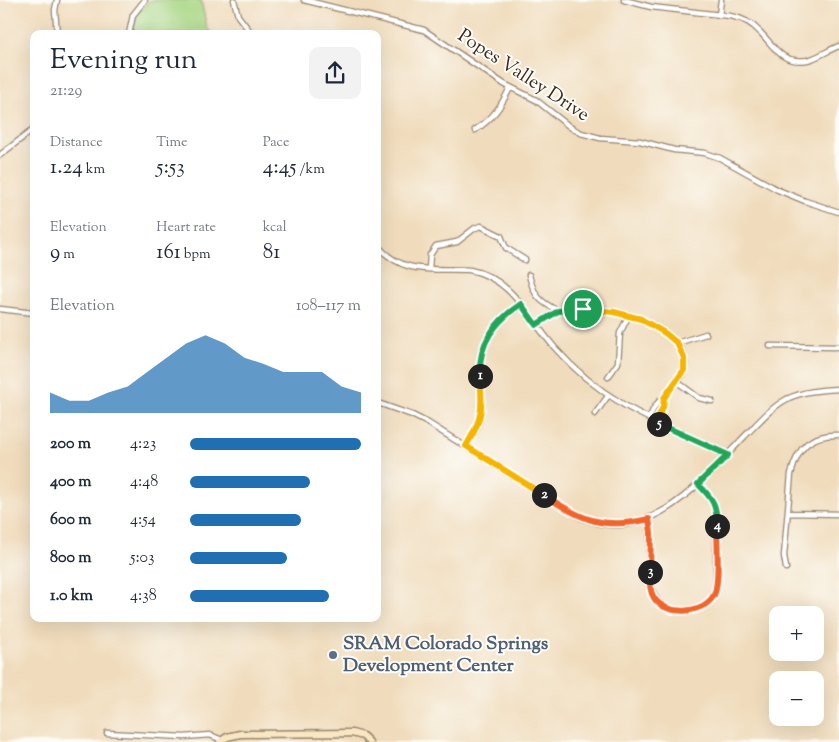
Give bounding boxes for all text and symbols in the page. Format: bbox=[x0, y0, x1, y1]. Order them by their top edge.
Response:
street label: Popes Valley Drive bbox=[452, 23, 594, 129]
text: Evening run bbox=[50, 41, 197, 81]
button: share bbox=[309, 47, 361, 99]
text: 21:29 bbox=[50, 80, 82, 103]
text: Distance bbox=[50, 133, 103, 153]
text: Time bbox=[156, 133, 187, 153]
text: Pace bbox=[263, 133, 289, 153]
text: 1.24 bbox=[50, 153, 83, 183]
text: 5:53 bbox=[156, 153, 185, 183]
text: 4:45 bbox=[263, 153, 296, 183]
text: km bbox=[83, 160, 105, 180]
text: /km bbox=[296, 160, 325, 180]
text: Elevation bbox=[50, 218, 107, 238]
text: Heart rate bbox=[156, 218, 216, 238]
text: kcal bbox=[263, 218, 287, 238]
text: 9 bbox=[50, 238, 60, 268]
text: 161 bbox=[156, 238, 181, 268]
text: 81 bbox=[263, 238, 280, 268]
text: m bbox=[60, 245, 75, 265]
text: bpm bbox=[181, 245, 211, 265]
pin bbox=[562, 288, 604, 330]
text: Elevation bbox=[50, 295, 115, 318]
text: 108–117 m bbox=[296, 295, 361, 318]
icon: arrive bbox=[569, 295, 597, 323]
pin: 1 bbox=[468, 364, 492, 388]
text: 1 bbox=[478, 366, 483, 386]
pin: 5 bbox=[646, 412, 672, 436]
text: 5 bbox=[657, 414, 662, 434]
text: 200 m bbox=[50, 433, 91, 456]
text: 4:23 bbox=[130, 433, 156, 456]
text: 400 m bbox=[50, 471, 92, 494]
text: 4:48 bbox=[130, 471, 158, 494]
pin: 2 bbox=[532, 482, 556, 508]
text: 2 bbox=[541, 485, 548, 505]
text: 600 m bbox=[50, 509, 92, 532]
text: 4:54 bbox=[130, 509, 156, 532]
pin: 4 bbox=[704, 514, 730, 538]
text: 4 bbox=[714, 516, 721, 536]
text: 800 m bbox=[50, 547, 92, 570]
text: 5:03 bbox=[130, 547, 154, 570]
pin: 3 bbox=[638, 560, 662, 584]
text: 3 bbox=[648, 562, 653, 582]
text: 1.0 km bbox=[50, 585, 93, 608]
text: 4:38 bbox=[130, 585, 157, 608]
map controls bbox=[769, 606, 824, 726]
button: + bbox=[769, 606, 824, 661]
place label: SRAM Colorado Springs Development Center bbox=[343, 631, 549, 680]
marker: SRAM Colorado Springs Development Center bbox=[327, 649, 339, 661]
button: − bbox=[769, 671, 824, 726]

